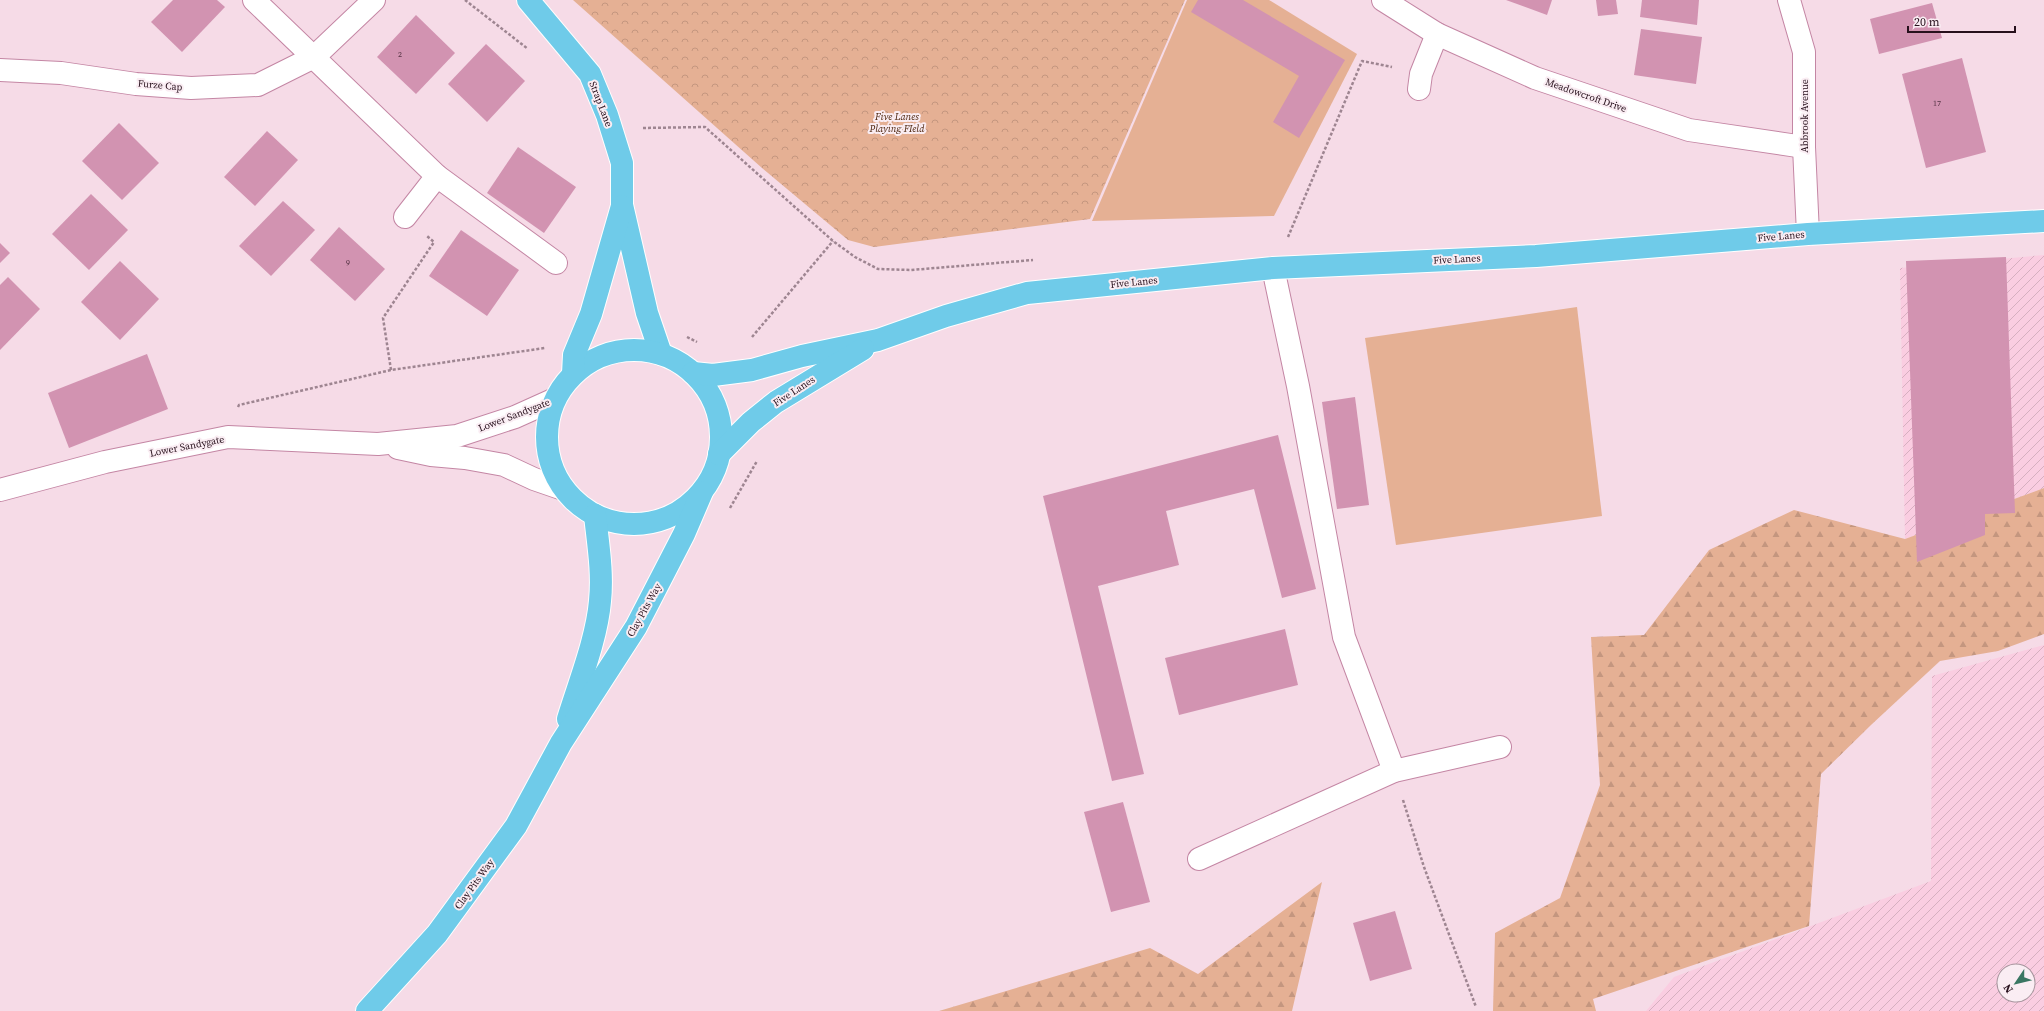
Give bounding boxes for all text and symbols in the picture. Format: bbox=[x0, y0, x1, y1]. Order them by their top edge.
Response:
scale bar bbox=[1908, 8, 2015, 34]
text: 20 m bbox=[1914, 14, 1940, 30]
house number: 2 bbox=[398, 49, 402, 60]
street label: Meadowcroft Drive bbox=[1544, 75, 1628, 115]
street label: Furze Cap bbox=[137, 77, 183, 93]
street label: Strap Lane bbox=[586, 79, 616, 129]
street label: Abbrook Avenue bbox=[1798, 79, 1811, 153]
house number: 17 bbox=[1933, 98, 1941, 109]
park label: Five Lanes Playing FIeld bbox=[869, 110, 925, 135]
street label: Five Lanes bbox=[1757, 227, 1805, 245]
street label: Five Lanes bbox=[1433, 251, 1481, 267]
house number: 9 bbox=[346, 257, 350, 268]
street label: Five Lanes bbox=[1110, 273, 1158, 291]
street label: Five Lanes bbox=[771, 373, 817, 409]
street label: Lower Sandygate bbox=[476, 395, 552, 435]
street label: Lower Sandygate bbox=[149, 432, 225, 460]
street label: Clay Pits Way bbox=[624, 580, 664, 639]
street label: Clay Pits Way bbox=[451, 856, 497, 912]
north arrow bbox=[1996, 963, 2036, 1003]
text: N bbox=[2000, 981, 2017, 996]

